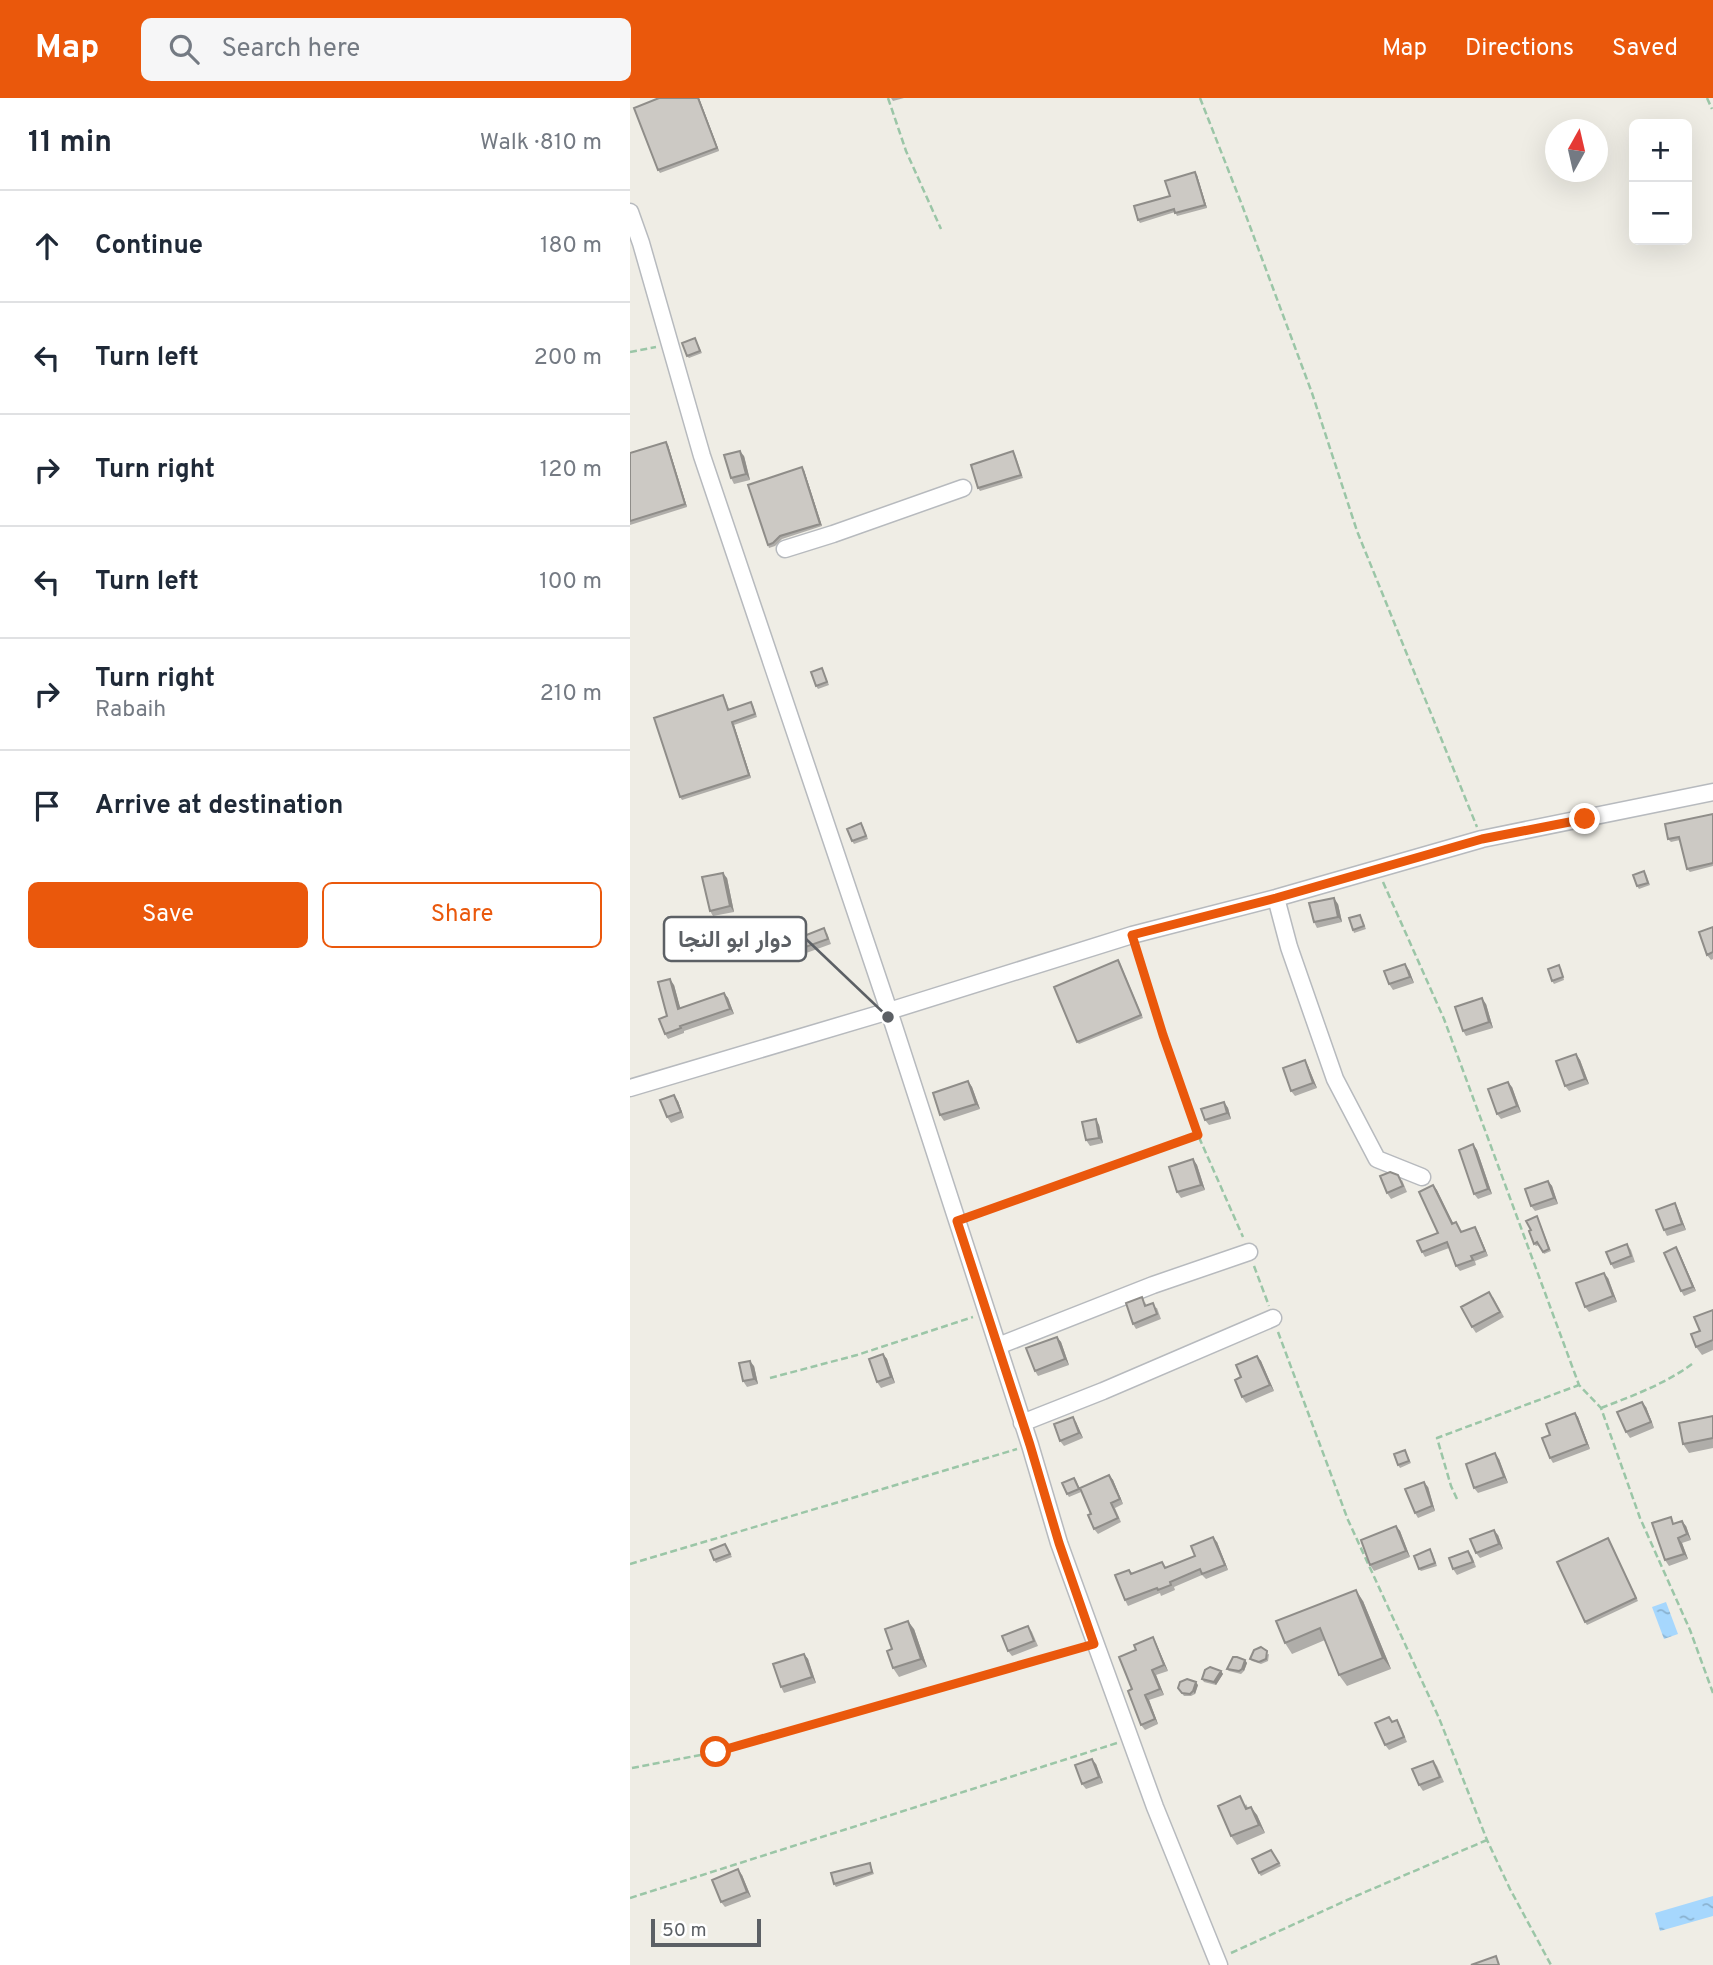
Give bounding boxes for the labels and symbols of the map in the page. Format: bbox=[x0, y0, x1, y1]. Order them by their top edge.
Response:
north arrow bbox=[1545, 119, 1608, 182]
route end bbox=[1569, 803, 1600, 834]
callout: دوار ابو النجا bbox=[664, 917, 806, 961]
text: دوار ابو النجا bbox=[678, 927, 792, 956]
route start bbox=[700, 1736, 731, 1767]
scale bar bbox=[651, 1916, 761, 1948]

